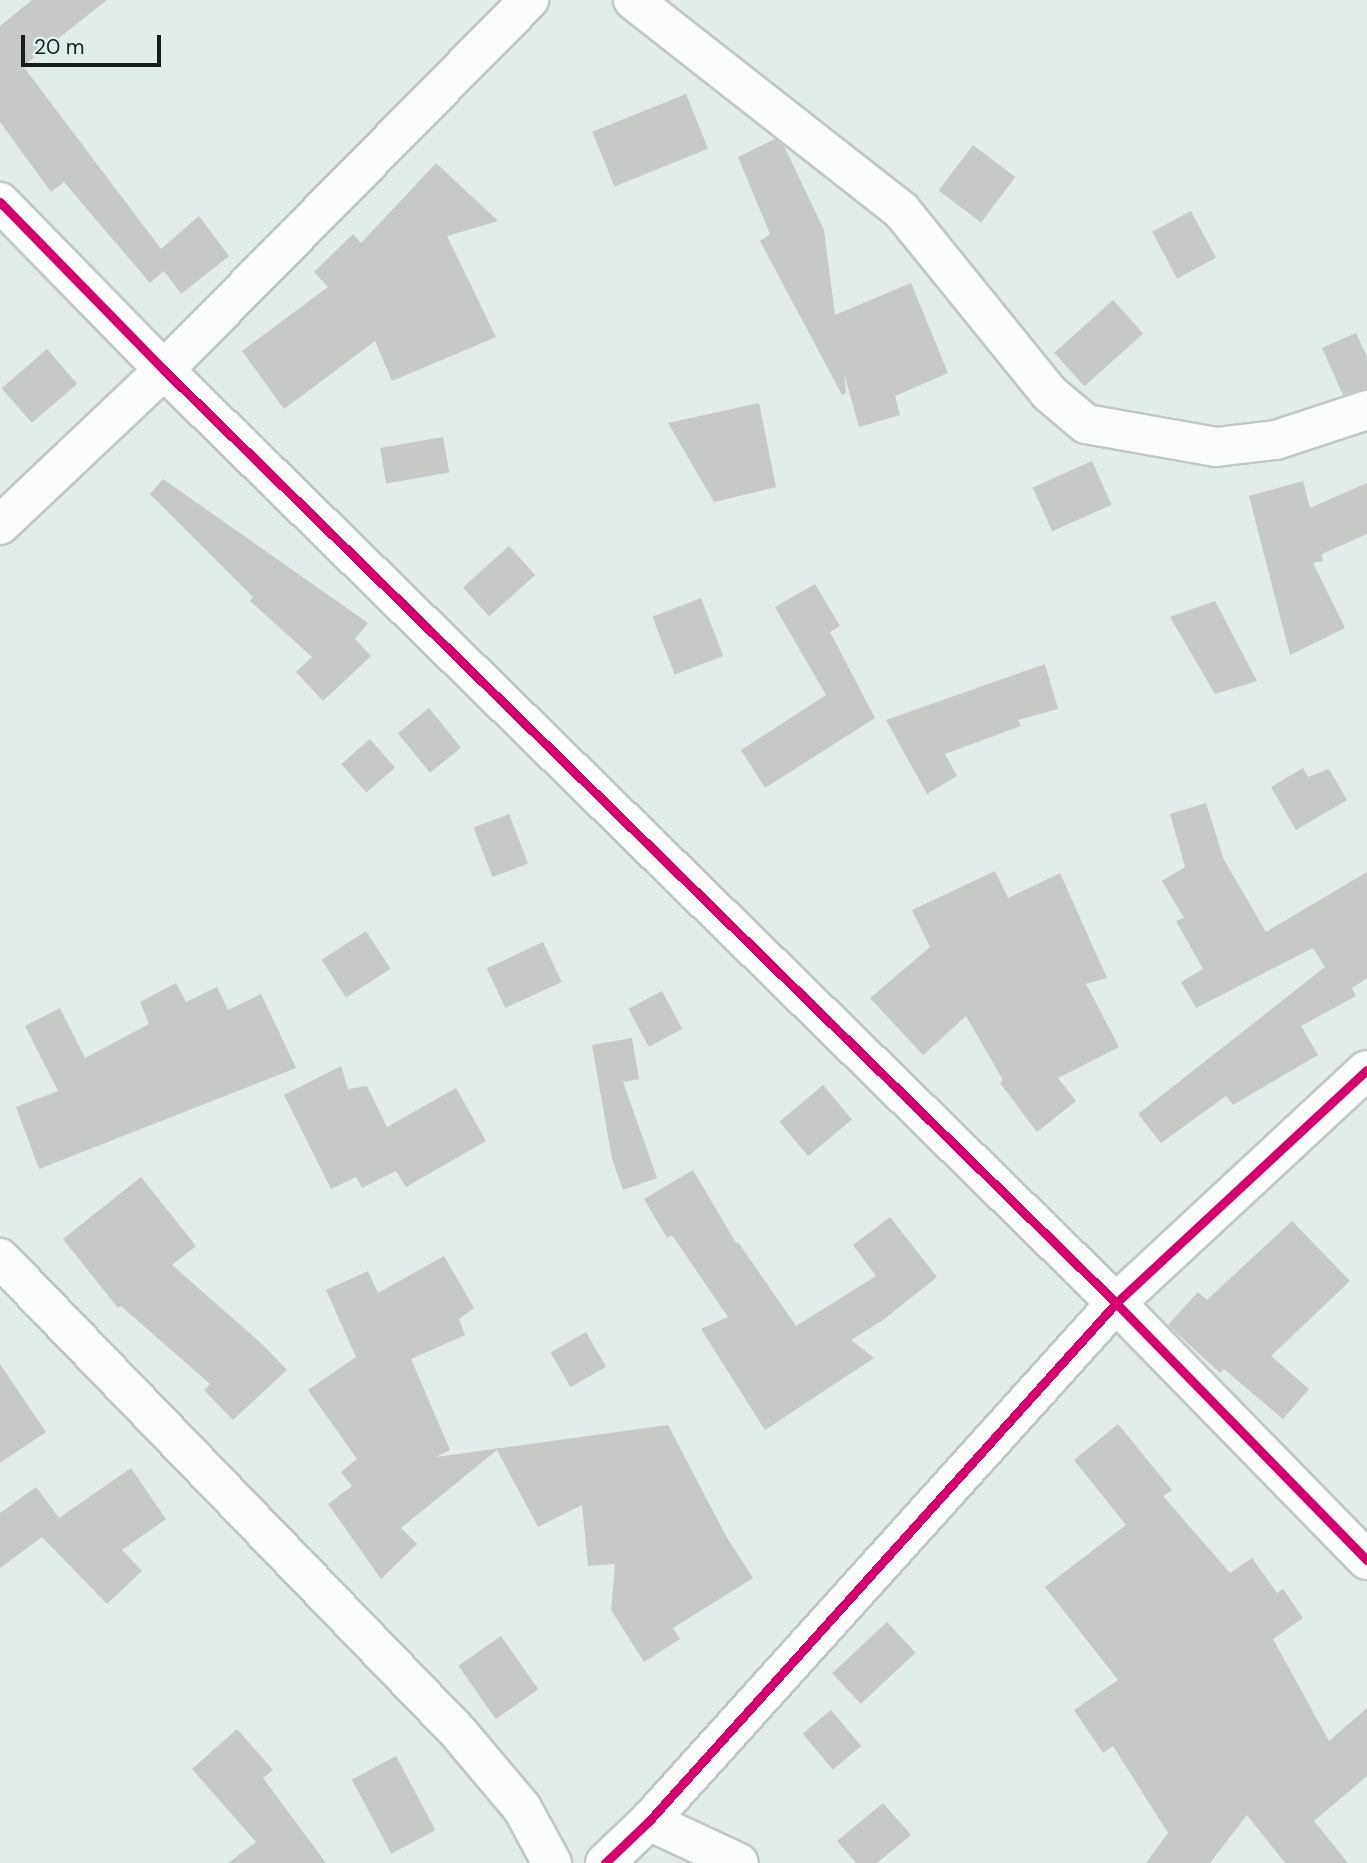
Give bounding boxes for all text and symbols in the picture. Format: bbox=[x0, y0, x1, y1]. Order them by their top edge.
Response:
scale bar bbox=[24, 21, 164, 65]
text: 20 m bbox=[34, 33, 85, 61]

